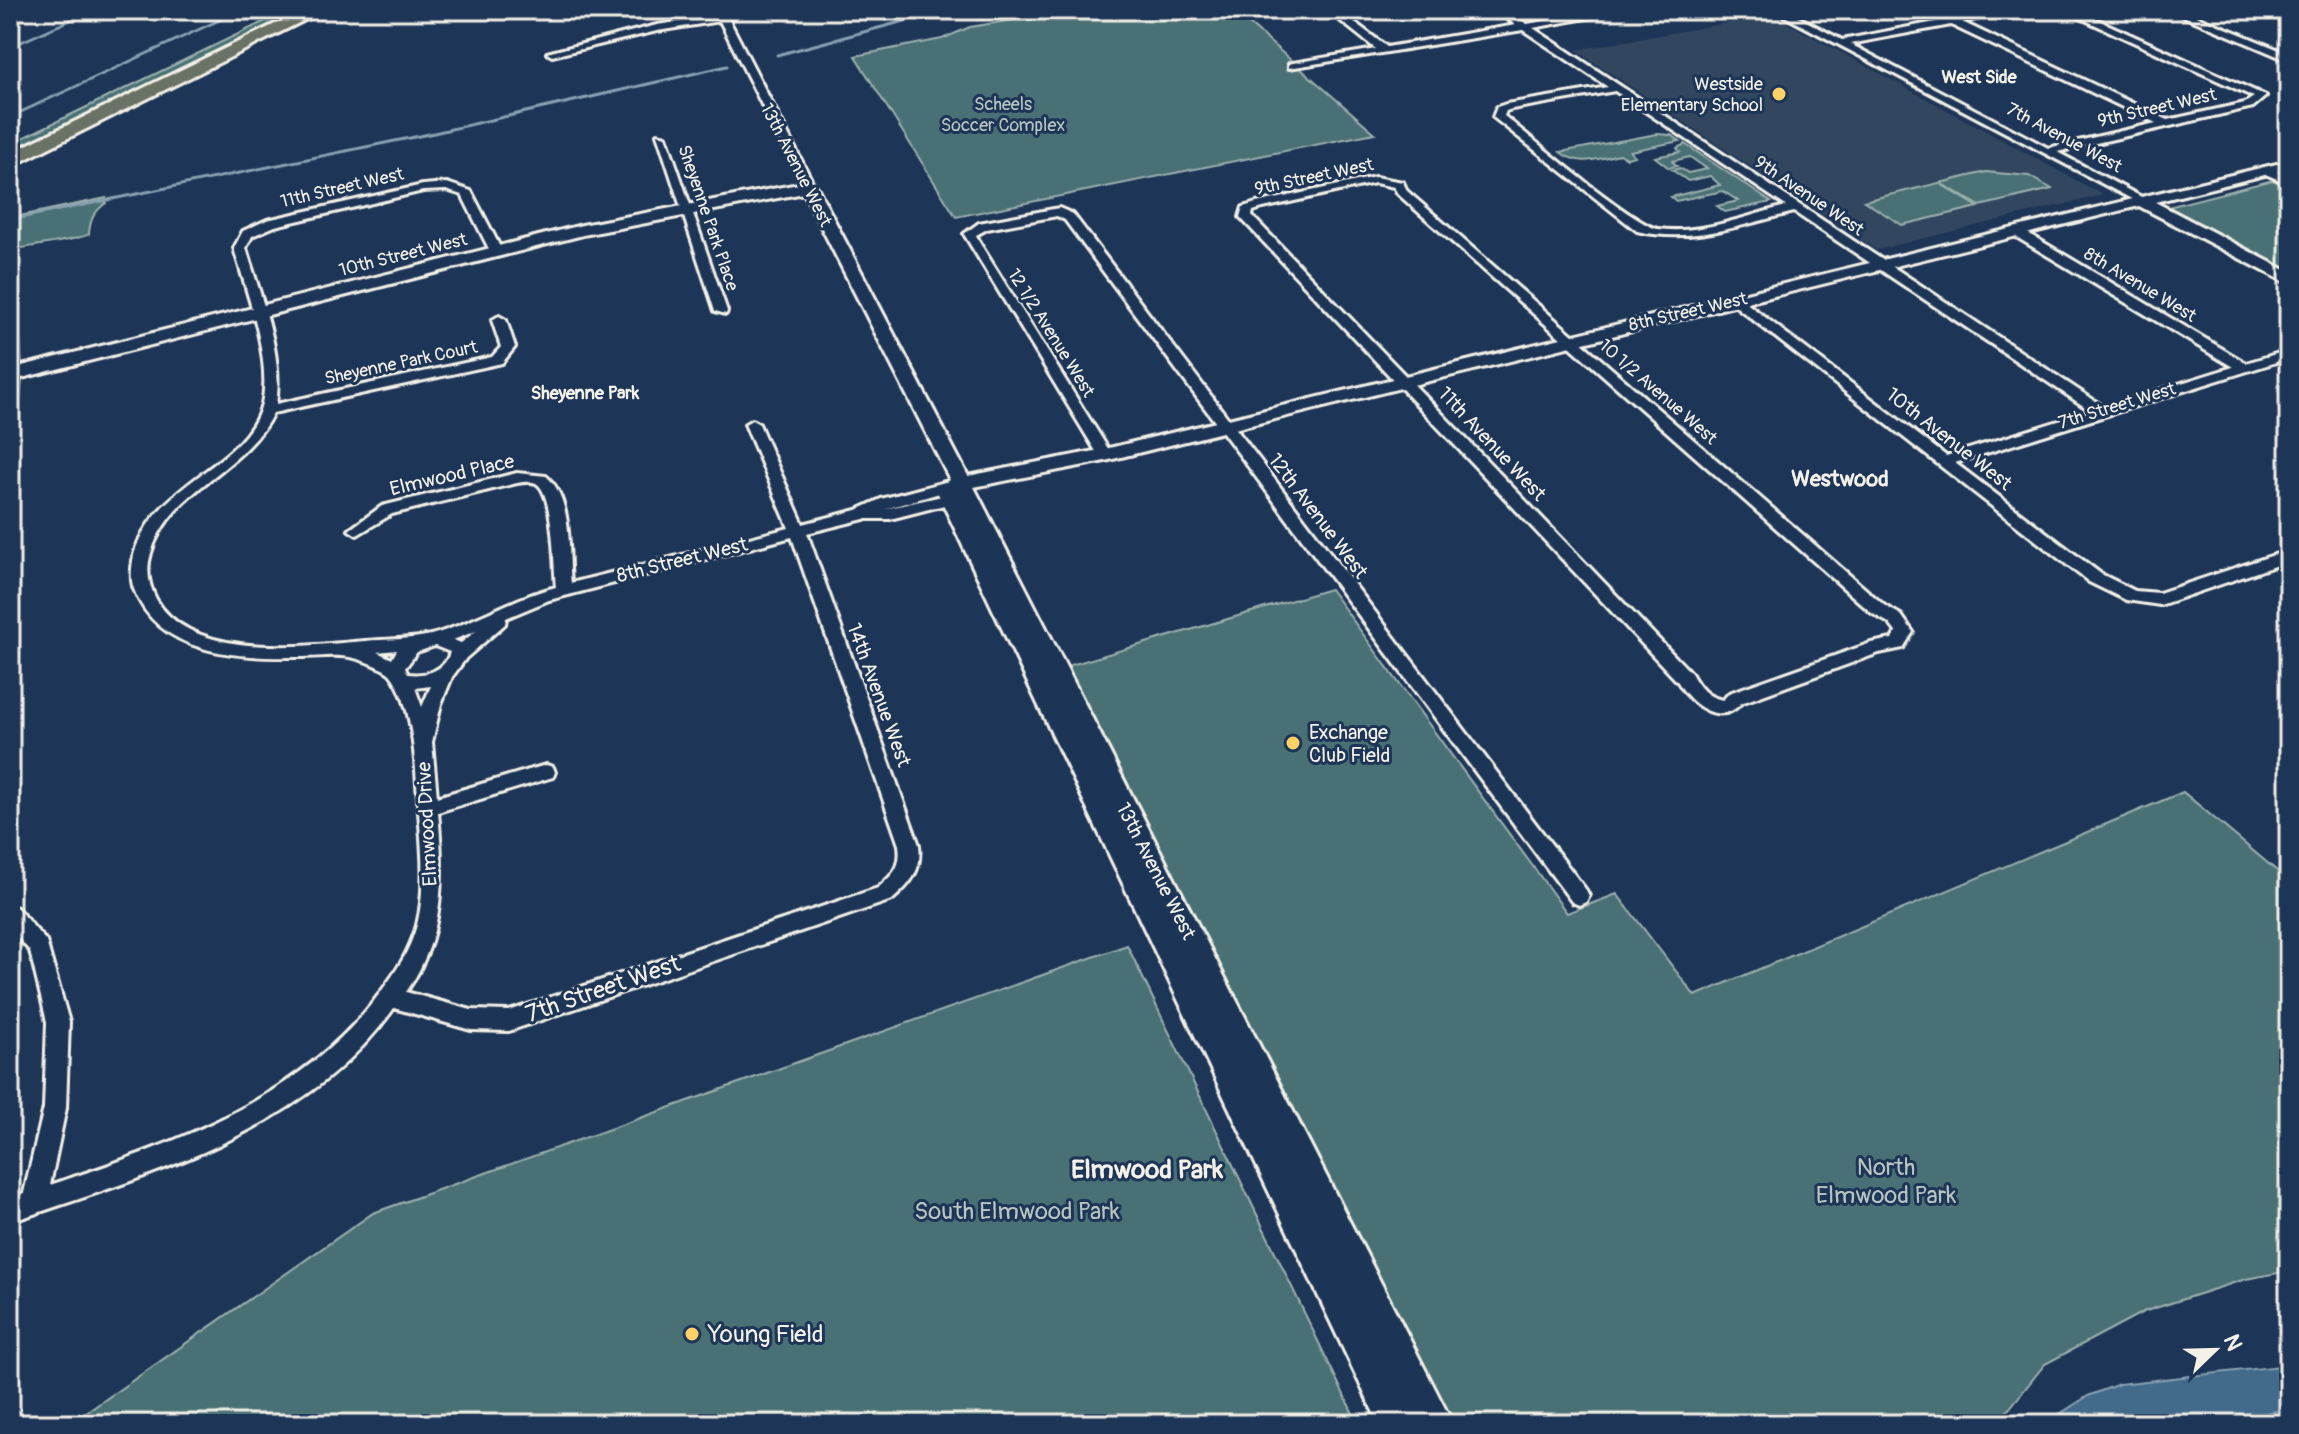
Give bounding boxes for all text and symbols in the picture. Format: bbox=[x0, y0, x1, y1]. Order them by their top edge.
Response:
district label: West Side bbox=[1941, 66, 2018, 89]
place label: Westside Elementary School bbox=[1621, 73, 1763, 117]
street label: 9th Street West bbox=[2095, 83, 2219, 133]
marker: Westside Elementary School bbox=[1770, 85, 1788, 103]
park label: Scheels Soccer Complex bbox=[941, 93, 1065, 137]
street label: 7th Avenue West bbox=[2002, 98, 2127, 179]
street label: 13th Avenue West bbox=[755, 99, 837, 231]
street label: Sheyenne Park Place bbox=[672, 142, 744, 294]
street label: 9th Avenue West bbox=[1750, 151, 1869, 242]
street label: 9th Street West bbox=[1252, 153, 1376, 201]
street label: 11th Street West bbox=[278, 162, 407, 213]
street label: 10th Street West bbox=[337, 228, 470, 282]
street label: 8th Avenue West bbox=[2079, 242, 2201, 328]
street label: 12 1/2 Avenue West bbox=[1002, 264, 1100, 402]
street label: 8th Street West bbox=[1626, 287, 1750, 337]
street label: 10 1/2 Avenue West bbox=[1594, 334, 1723, 450]
street label: Sheyenne Park Court bbox=[322, 335, 480, 390]
street label: 7th Street West bbox=[2056, 377, 2179, 435]
district label: Sheyenne Park bbox=[531, 382, 640, 405]
street label: 11th Avenue West bbox=[1433, 382, 1552, 507]
street label: 10th Avenue West bbox=[1881, 382, 2018, 497]
street label: Elmwood Place bbox=[387, 448, 517, 501]
street label: 12th Avenue West bbox=[1263, 448, 1374, 584]
district label: Westwood bbox=[1791, 465, 1889, 493]
street label: 8th Street West bbox=[614, 531, 751, 588]
street label: 14th Avenue West bbox=[841, 620, 917, 771]
place label: Exchange Club Field bbox=[1309, 720, 1390, 768]
marker: Exchange Club Field bbox=[1284, 734, 1302, 752]
street label: Elmwood Drive bbox=[411, 761, 443, 887]
street label: 13th Avenue West bbox=[1111, 798, 1202, 945]
street label: 7th Street West bbox=[522, 949, 685, 1029]
park label: North Elmwood Park bbox=[1816, 1153, 1956, 1210]
district label: Elmwood Park bbox=[1071, 1154, 1224, 1186]
park label: South Elmwood Park bbox=[914, 1197, 1120, 1226]
north arrow bbox=[2175, 1310, 2255, 1390]
place label: Young Field bbox=[707, 1320, 824, 1349]
marker: Young Field bbox=[683, 1325, 701, 1343]
text: N bbox=[2217, 1330, 2248, 1355]

